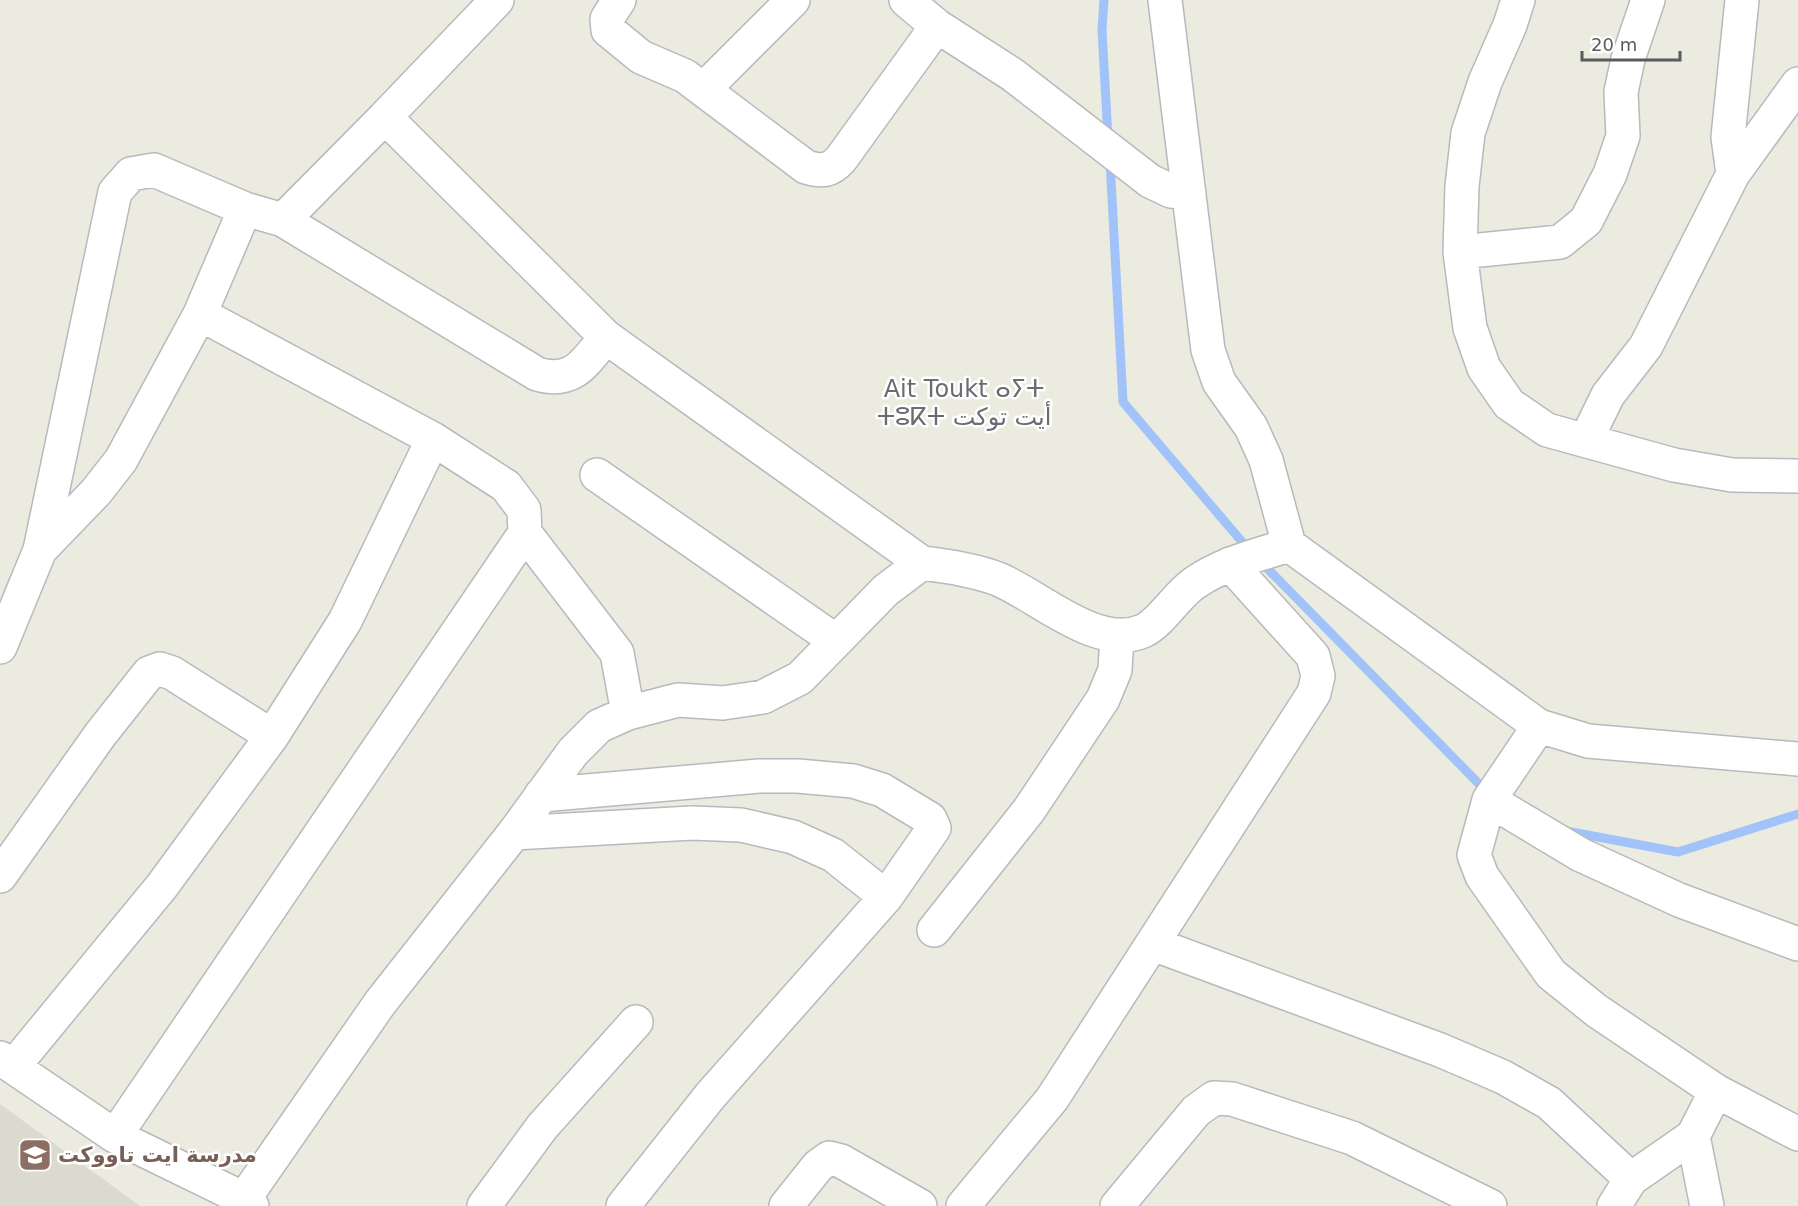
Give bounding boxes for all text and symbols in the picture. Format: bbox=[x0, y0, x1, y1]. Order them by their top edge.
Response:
scale bar bbox=[1582, 24, 1680, 62]
text: 20 m bbox=[1591, 34, 1637, 55]
district label: Ait Toukt ⴰⵢⵜ ⵜⵓⴽⵜ أيت توكت bbox=[877, 375, 1051, 431]
school or university icon: مدرسة ايت تاووكت bbox=[17, 1137, 53, 1173]
place label: مدرسة ايت تاووكت bbox=[58, 1143, 257, 1167]

